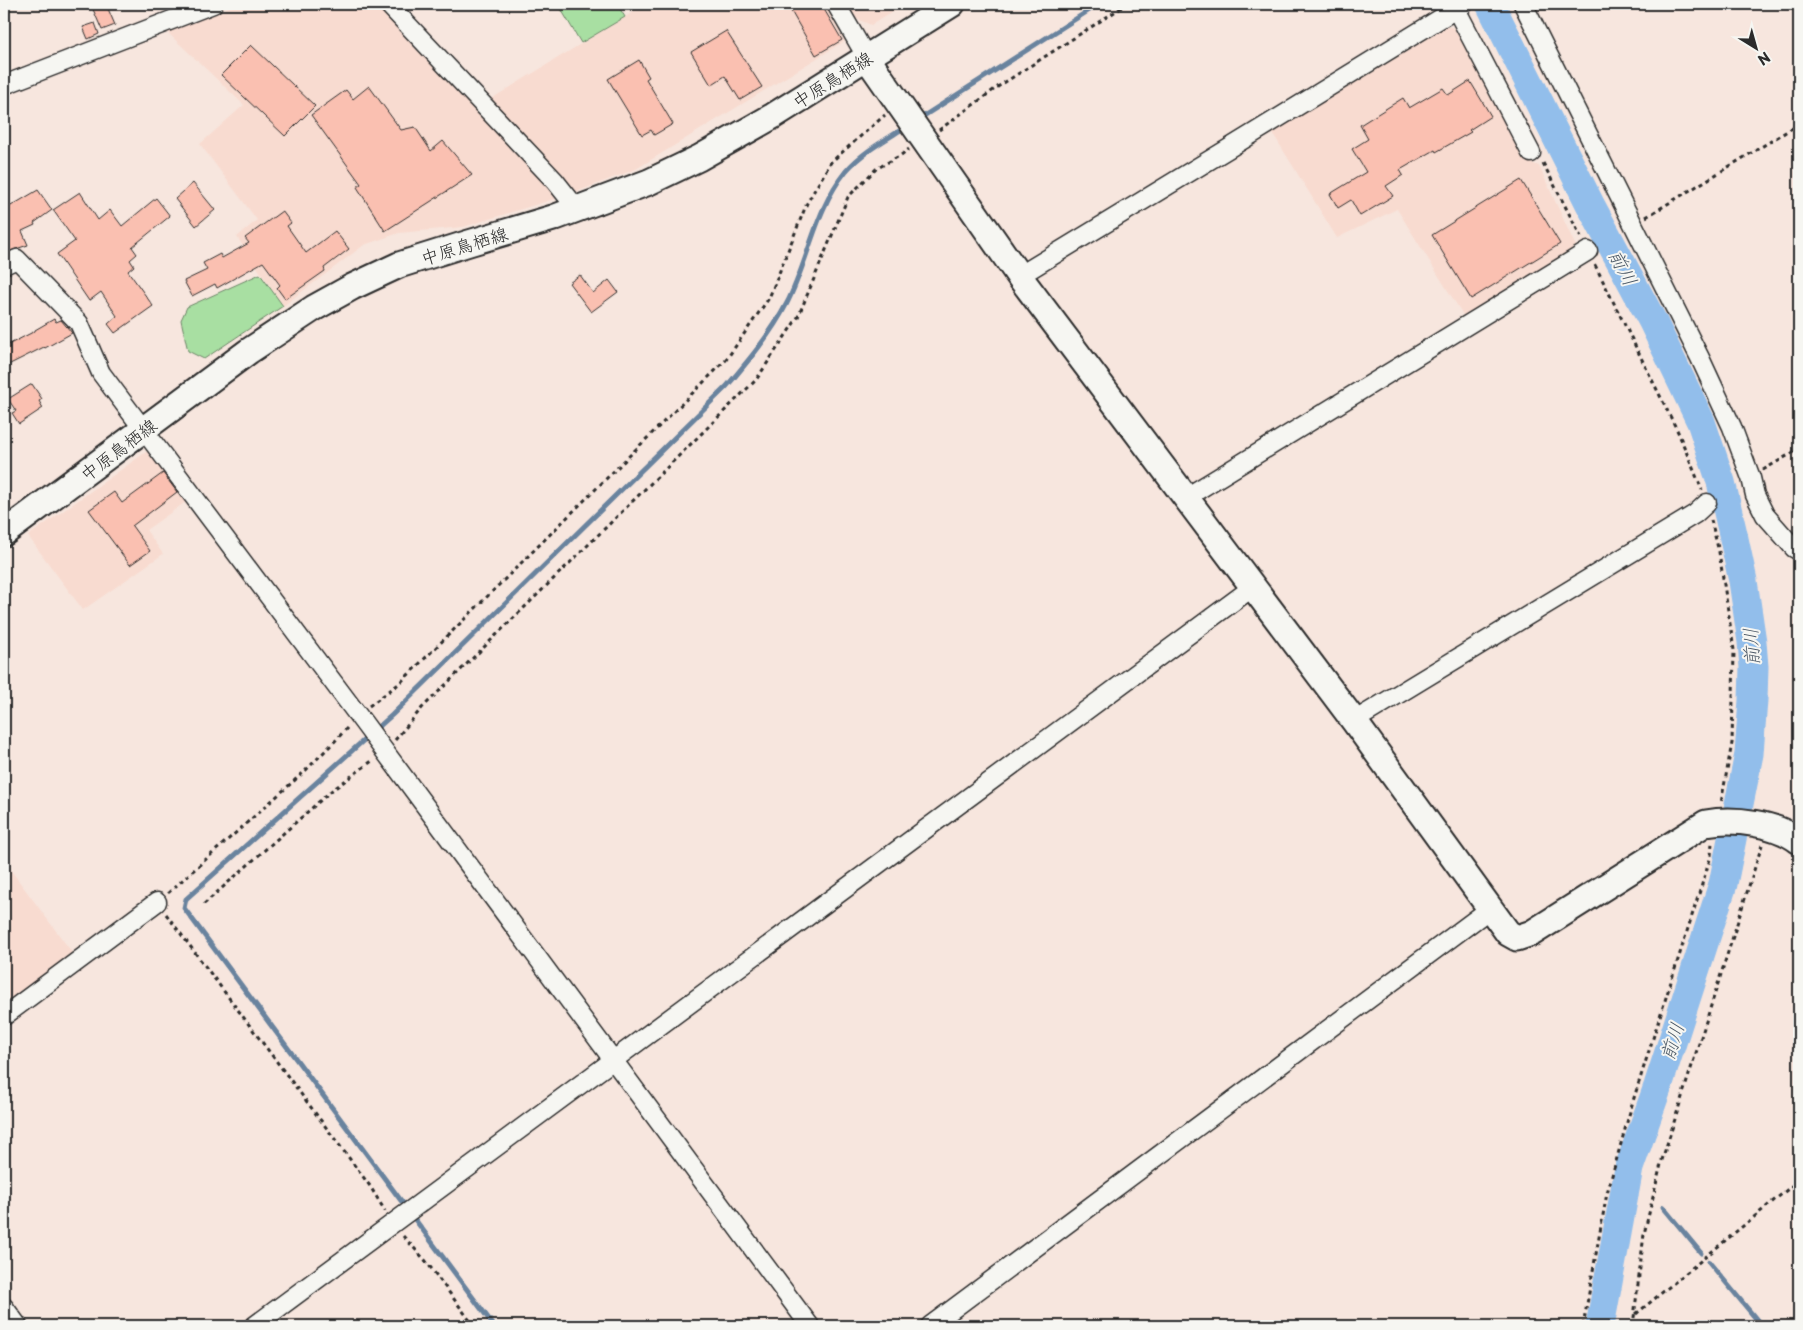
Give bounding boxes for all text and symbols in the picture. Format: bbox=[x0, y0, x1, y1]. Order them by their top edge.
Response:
north arrow bbox=[1730, 22, 1780, 72]
street label: 中原鳥栖線 bbox=[787, 44, 877, 114]
text: N bbox=[1753, 47, 1775, 71]
street label: 中原鳥栖線 bbox=[417, 219, 511, 271]
water label: 前川 bbox=[1603, 244, 1645, 290]
street label: 中原鳥栖線 bbox=[74, 411, 162, 487]
water label: 前川 bbox=[1735, 627, 1765, 667]
water label: 前川 bbox=[1652, 1019, 1690, 1063]

